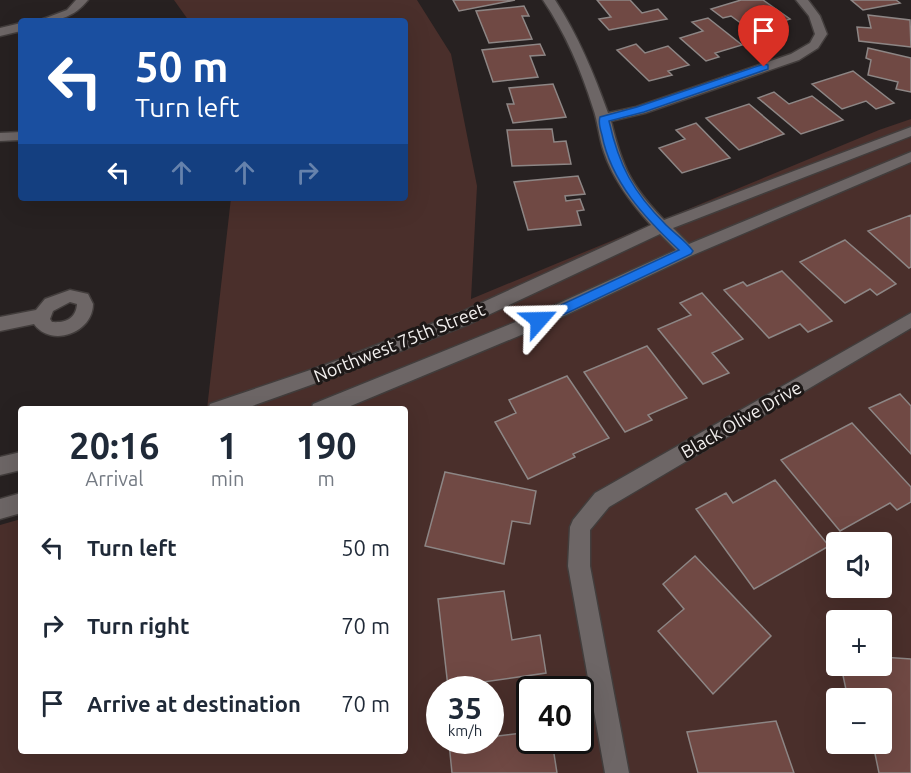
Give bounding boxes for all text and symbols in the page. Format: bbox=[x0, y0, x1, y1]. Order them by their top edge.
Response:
pin bbox=[738, 5, 789, 67]
icon: arrive bbox=[747, 14, 780, 47]
icon: left bbox=[36, 42, 114, 120]
text: 50 m bbox=[135, 43, 229, 90]
text: Turn left bbox=[135, 92, 239, 122]
icon: left bbox=[102, 156, 135, 189]
icon: ahead bbox=[165, 156, 198, 189]
icon: ahead bbox=[228, 156, 261, 189]
icon: right bbox=[291, 156, 324, 189]
position arrow bbox=[507, 288, 571, 352]
street label: Northwest 75th Street bbox=[311, 299, 487, 385]
street label: Black Olive Drive bbox=[677, 376, 805, 462]
text: 20:16 bbox=[69, 425, 159, 466]
text: 1 bbox=[217, 425, 238, 466]
text: 190 bbox=[296, 425, 357, 466]
text: Arrival bbox=[85, 467, 144, 490]
text: min bbox=[211, 467, 244, 490]
text: m bbox=[318, 467, 335, 490]
icon: left bbox=[36, 531, 69, 564]
map controls bbox=[826, 532, 892, 754]
button: sound bbox=[826, 532, 892, 598]
text: Turn left bbox=[87, 535, 177, 560]
text: 50 m bbox=[341, 535, 390, 560]
icon: right bbox=[36, 609, 69, 642]
button: + bbox=[826, 610, 892, 676]
text: Turn right bbox=[87, 613, 189, 638]
text: 70 m bbox=[341, 613, 390, 638]
speed limit sign: 40 bbox=[516, 676, 594, 754]
icon: arrive bbox=[36, 687, 69, 720]
button: − bbox=[826, 688, 892, 754]
text: Arrive at destination bbox=[87, 691, 301, 716]
text: 70 m bbox=[341, 691, 390, 716]
text: 35 bbox=[448, 691, 482, 725]
text: km/h bbox=[448, 722, 482, 739]

